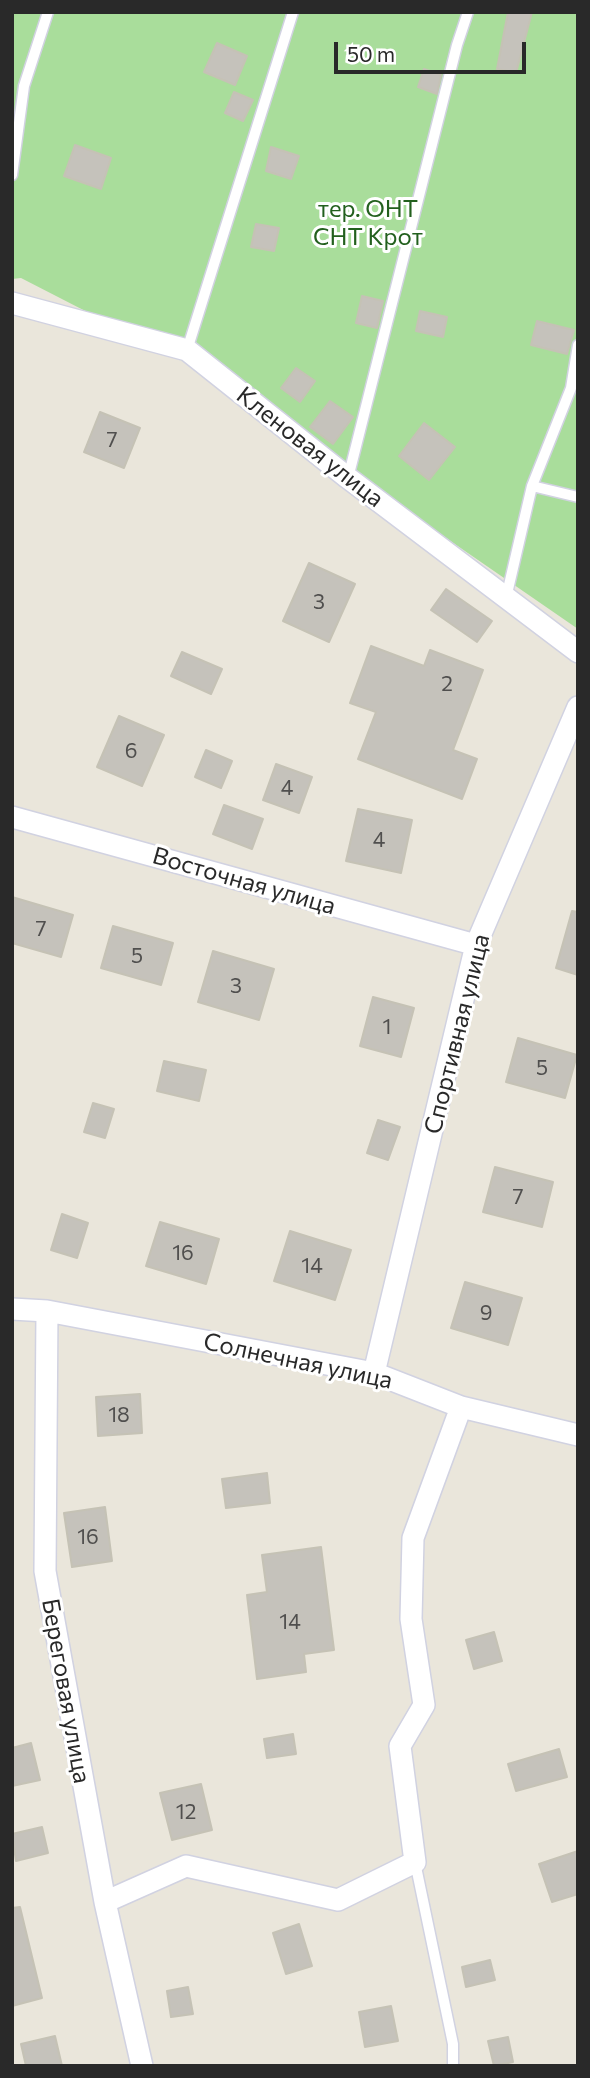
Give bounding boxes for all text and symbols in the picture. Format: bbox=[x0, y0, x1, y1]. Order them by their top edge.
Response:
scale bar bbox=[338, 28, 530, 72]
text: 50 m bbox=[347, 41, 395, 66]
park label: тер. ОНТ СНТ Крот bbox=[313, 195, 423, 251]
street label: Кленовая улица bbox=[231, 381, 389, 513]
house number: 7 bbox=[106, 427, 118, 453]
house number: 3 bbox=[313, 589, 325, 615]
house number: 2 bbox=[441, 671, 453, 697]
house number: 6 bbox=[125, 738, 137, 764]
house number: 4 bbox=[281, 775, 293, 801]
house number: 4 bbox=[373, 827, 385, 853]
street label: Восточная улица bbox=[149, 841, 339, 921]
house number: 7 bbox=[35, 916, 47, 942]
street label: Спортивная улица bbox=[418, 931, 496, 1137]
house number: 5 bbox=[131, 943, 143, 969]
house number: 3 bbox=[230, 973, 242, 999]
house number: 1 bbox=[383, 1014, 391, 1040]
house number: 5 bbox=[536, 1055, 548, 1081]
house number: 7 bbox=[512, 1184, 524, 1210]
house number: 16 bbox=[172, 1240, 194, 1266]
house number: 14 bbox=[301, 1253, 323, 1279]
house number: 9 bbox=[480, 1300, 492, 1326]
street label: Солнечная улица bbox=[201, 1327, 395, 1395]
house number: 18 bbox=[108, 1402, 130, 1428]
house number: 16 bbox=[77, 1524, 99, 1550]
street label: Береговая улица bbox=[36, 1596, 96, 1786]
house number: 14 bbox=[279, 1609, 301, 1635]
house number: 12 bbox=[176, 1799, 196, 1825]

